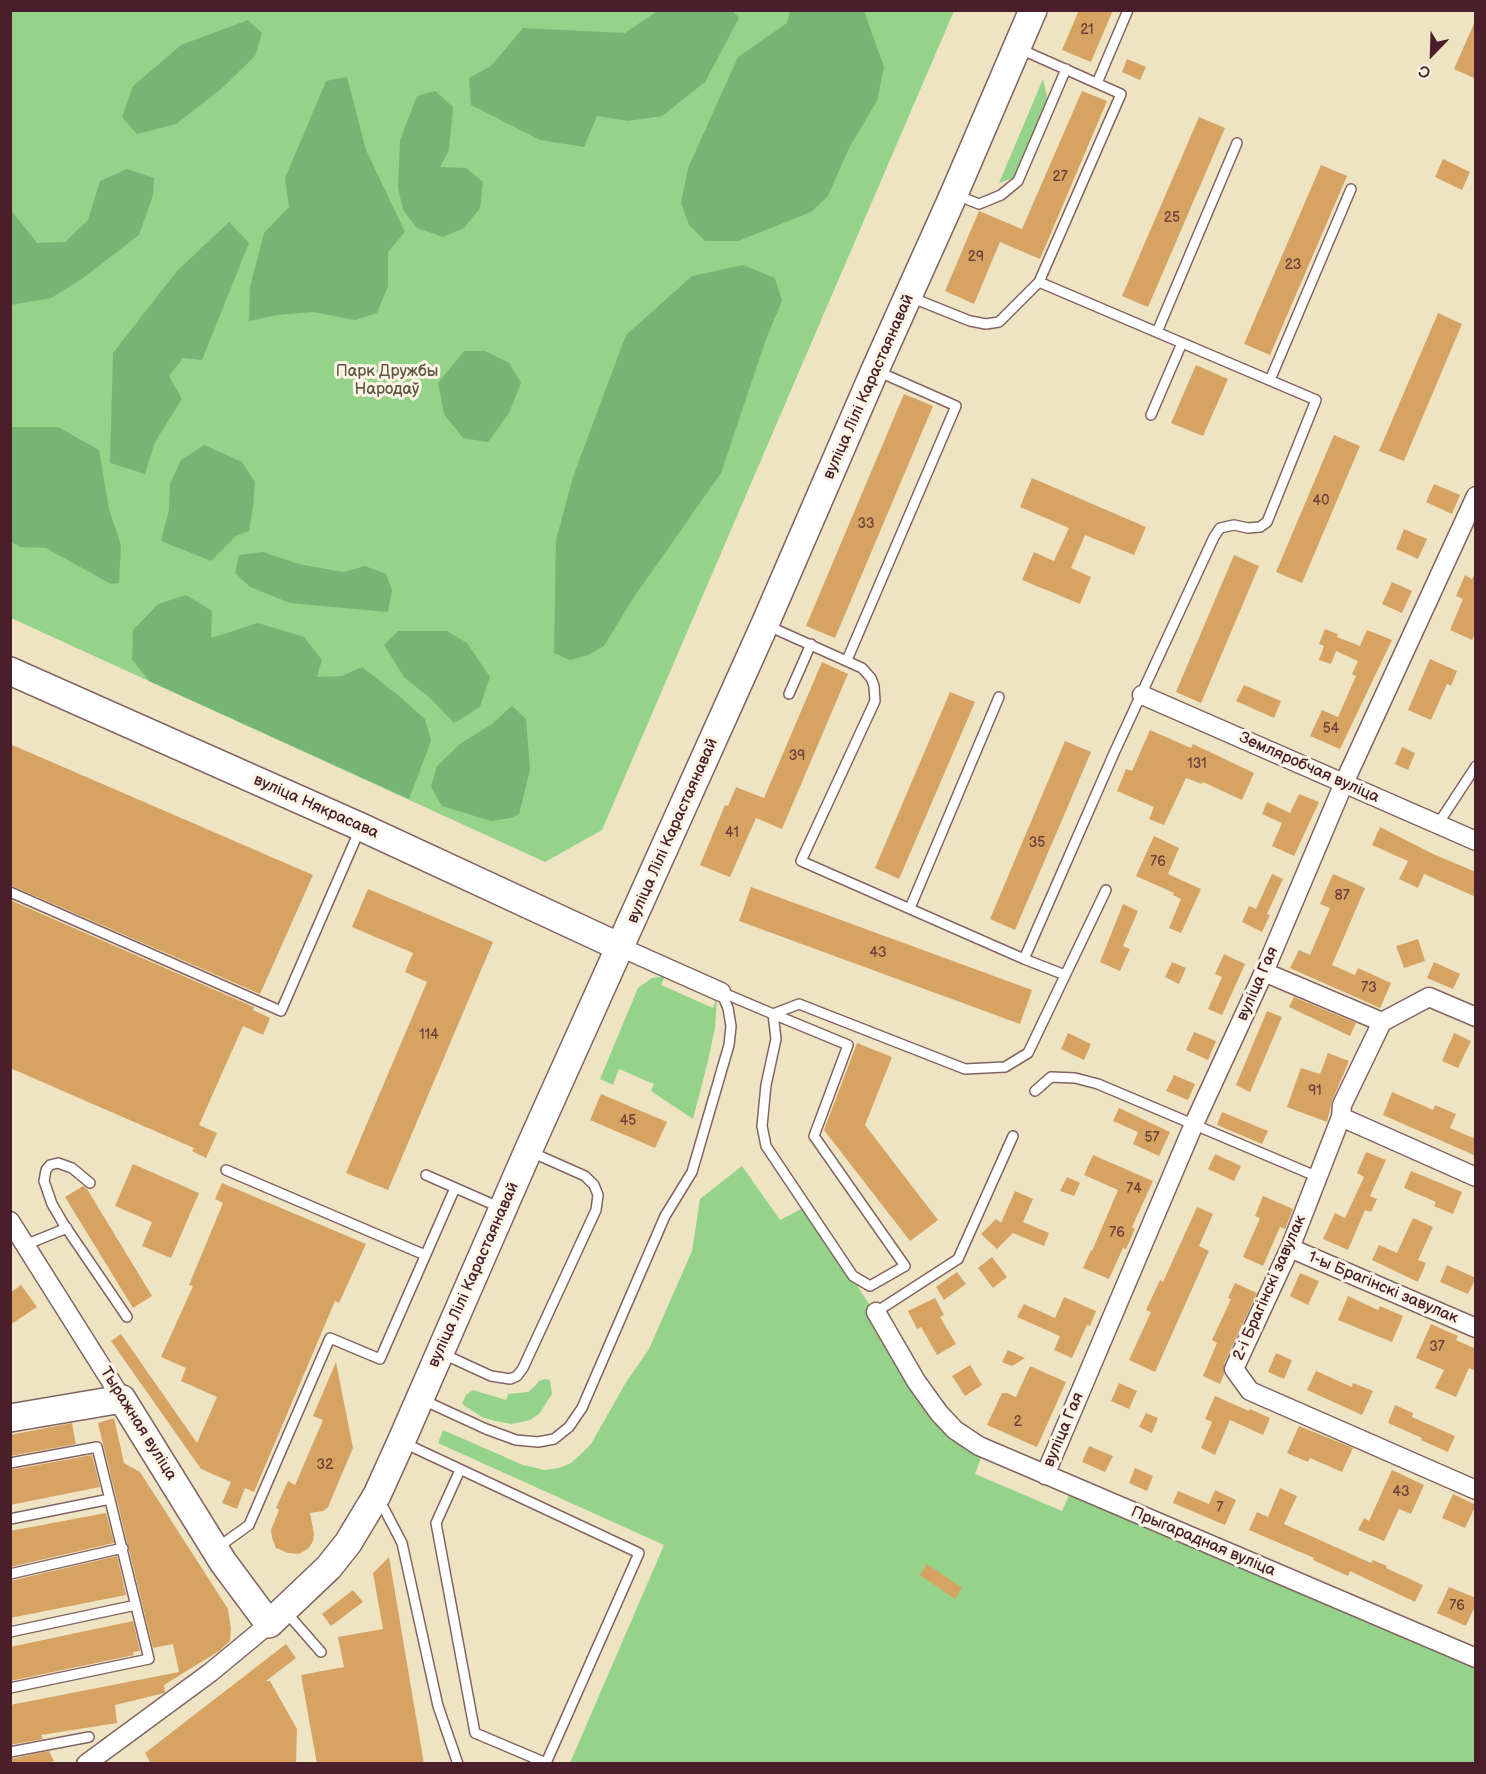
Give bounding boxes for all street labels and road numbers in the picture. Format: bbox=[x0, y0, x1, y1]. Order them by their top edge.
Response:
street label: вуліца Лілі Карастаянавай bbox=[819, 292, 919, 482]
street label: Земляробчая вуліца bbox=[1236, 728, 1382, 808]
street label: вуліца Лілі Карастаянавай bbox=[623, 736, 723, 926]
street label: вуліца Някрасава bbox=[251, 771, 381, 843]
street label: вуліца Гая bbox=[1233, 944, 1283, 1024]
street label: вуліца Лілі Карастаянавай bbox=[424, 1180, 524, 1370]
street label: 2-і Брагінскі завулак bbox=[1229, 1212, 1311, 1364]
street label: 1-ы Брагінскі завулак bbox=[1305, 1248, 1461, 1328]
street label: Тыражная вуліца bbox=[95, 1364, 181, 1484]
street label: вуліца Гая bbox=[1040, 1390, 1088, 1470]
street label: Прыгарадная вуліца bbox=[1128, 1503, 1278, 1581]

